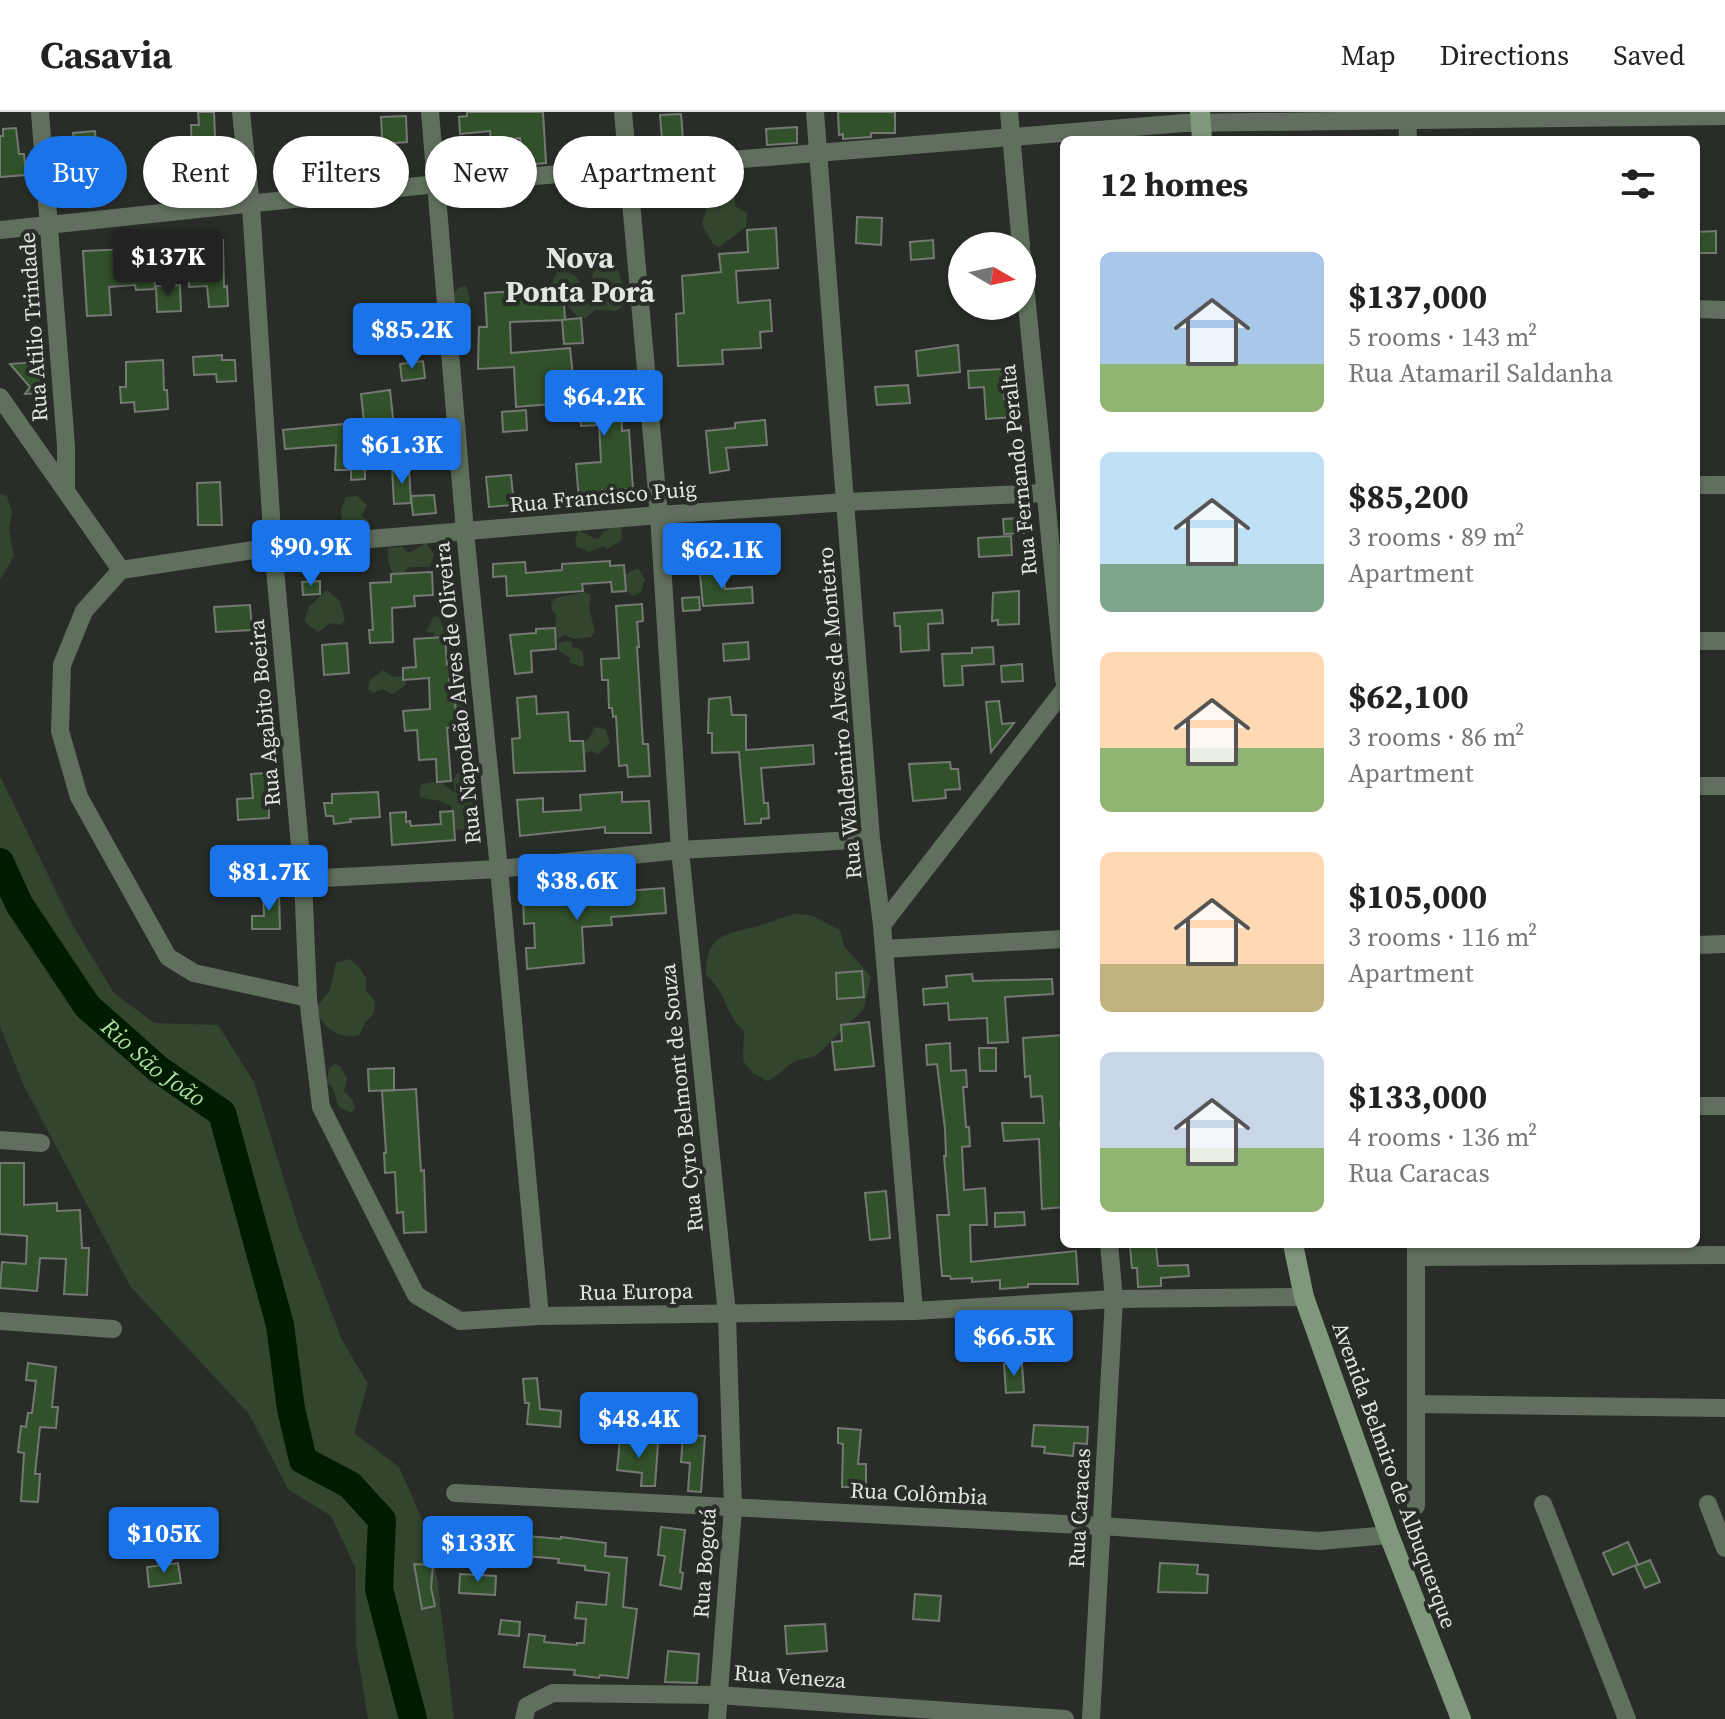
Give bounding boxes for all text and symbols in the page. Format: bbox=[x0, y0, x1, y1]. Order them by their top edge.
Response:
text: Casavia bbox=[40, 29, 172, 81]
text: Map bbox=[1341, 36, 1396, 74]
text: Directions bbox=[1440, 36, 1569, 74]
text: Saved bbox=[1613, 36, 1685, 74]
chip: Buy bbox=[24, 136, 127, 208]
chip: Rent bbox=[143, 136, 257, 208]
chip: Filters bbox=[273, 136, 409, 208]
chip: New bbox=[425, 136, 537, 208]
chip: Apartment bbox=[553, 136, 744, 208]
text: 12 homes bbox=[1100, 161, 1248, 207]
icon: filters bbox=[1616, 162, 1660, 206]
pin: $137K bbox=[112, 230, 224, 298]
street label: Rua Atilio Trindade bbox=[11, 231, 55, 423]
north arrow bbox=[948, 232, 1036, 320]
map controls bbox=[948, 232, 1036, 320]
district label: Nova Ponta Porã bbox=[505, 237, 656, 312]
text: $137K bbox=[131, 238, 205, 274]
text: $137,000 bbox=[1348, 273, 1487, 319]
icon: home bbox=[1164, 284, 1260, 380]
pin: $85.2K bbox=[347, 303, 477, 371]
text: $85.2K bbox=[371, 311, 453, 347]
text: 5 rooms · 143 m² bbox=[1348, 319, 1537, 355]
text: Rua Atamaril Saldanha bbox=[1348, 355, 1613, 391]
street label: Rua Fernando Peralta bbox=[992, 362, 1044, 577]
pin: $64.2K bbox=[539, 370, 669, 438]
text: $64.2K bbox=[563, 378, 645, 414]
pin: $61.3K bbox=[337, 418, 467, 486]
text: $61.3K bbox=[361, 426, 443, 462]
street label: Rua Francisco Puig bbox=[508, 473, 698, 519]
text: $85,200 bbox=[1348, 473, 1469, 519]
icon: home bbox=[1164, 484, 1260, 580]
text: 3 rooms · 89 m² bbox=[1348, 519, 1524, 555]
pin: $90.9K bbox=[246, 520, 376, 588]
pin: $62.1K bbox=[657, 523, 787, 591]
text: $90.9K bbox=[270, 528, 352, 564]
text: $62.1K bbox=[681, 531, 763, 567]
street label: Rua Napoleão Alves de Oliveira bbox=[426, 540, 488, 846]
street label: Rua Waldemiro Alves de Monteiro bbox=[810, 546, 868, 880]
text: Apartment bbox=[1348, 555, 1473, 591]
street label: Rua Agabito Boeira bbox=[241, 617, 287, 808]
text: $62,100 bbox=[1348, 673, 1469, 719]
icon: home bbox=[1164, 684, 1260, 780]
text: 3 rooms · 86 m² bbox=[1348, 719, 1524, 755]
text: Apartment bbox=[1348, 755, 1473, 791]
pin: $81.7K bbox=[204, 845, 334, 913]
text: $81.7K bbox=[228, 853, 310, 889]
pin: $38.6K bbox=[512, 854, 642, 922]
text: $38.6K bbox=[536, 862, 618, 898]
text: $105,000 bbox=[1348, 873, 1487, 919]
icon: home bbox=[1164, 884, 1260, 980]
text: 3 rooms · 116 m² bbox=[1348, 919, 1537, 955]
text: Apartment bbox=[1348, 955, 1473, 991]
street label: Rua Cyro Belmont de Souza bbox=[652, 962, 710, 1234]
water label: Rio São João bbox=[94, 1009, 213, 1114]
text: $133,000 bbox=[1348, 1073, 1487, 1119]
icon: home bbox=[1164, 1084, 1260, 1180]
text: 4 rooms · 136 m² bbox=[1348, 1119, 1537, 1155]
text: Rua Caracas bbox=[1348, 1155, 1490, 1191]
street label: Rua Europa bbox=[579, 1275, 694, 1307]
pin: $66.5K bbox=[949, 1310, 1079, 1378]
text: $66.5K bbox=[973, 1318, 1055, 1354]
street label: Avenida Belmiro de Albuquerque bbox=[1325, 1318, 1465, 1632]
pin: $48.4K bbox=[574, 1392, 704, 1460]
text: $48.4K bbox=[598, 1400, 680, 1436]
street label: Rua Caracas bbox=[1061, 1447, 1097, 1569]
street label: Rua Colômbia bbox=[849, 1474, 989, 1512]
street label: Rua Bogotá bbox=[685, 1506, 723, 1619]
pin: $105K bbox=[108, 1507, 220, 1575]
text: $105K bbox=[127, 1515, 201, 1551]
pin: $133K bbox=[422, 1516, 534, 1584]
text: $133K bbox=[441, 1524, 515, 1560]
street label: Rua Veneza bbox=[733, 1657, 848, 1695]

